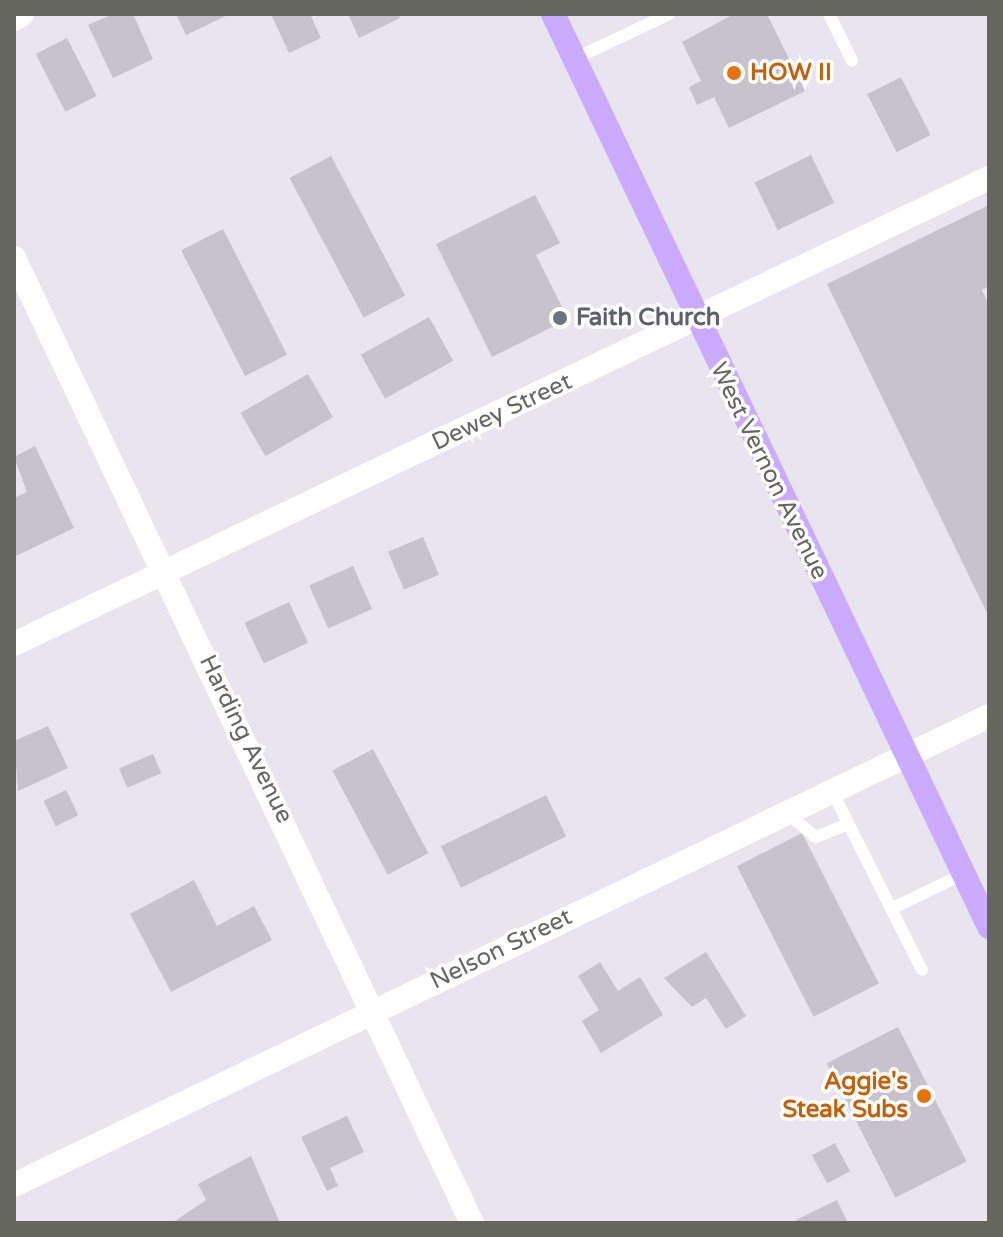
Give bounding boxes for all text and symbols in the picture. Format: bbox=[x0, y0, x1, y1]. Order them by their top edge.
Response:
place label: HOW II bbox=[750, 59, 832, 87]
marker: HOW II bbox=[725, 64, 743, 82]
place label: Faith Church bbox=[576, 304, 720, 332]
marker: Faith Church bbox=[551, 309, 569, 327]
street label: West Vernon Avenue bbox=[704, 358, 834, 584]
street label: Dewey Street bbox=[427, 367, 577, 457]
street label: Harding Avenue bbox=[193, 650, 299, 828]
street label: Nelson Street bbox=[425, 902, 577, 996]
place label: Aggie's Steak Subs bbox=[783, 1068, 908, 1124]
marker: Aggie's Steak Subs bbox=[915, 1087, 933, 1105]

